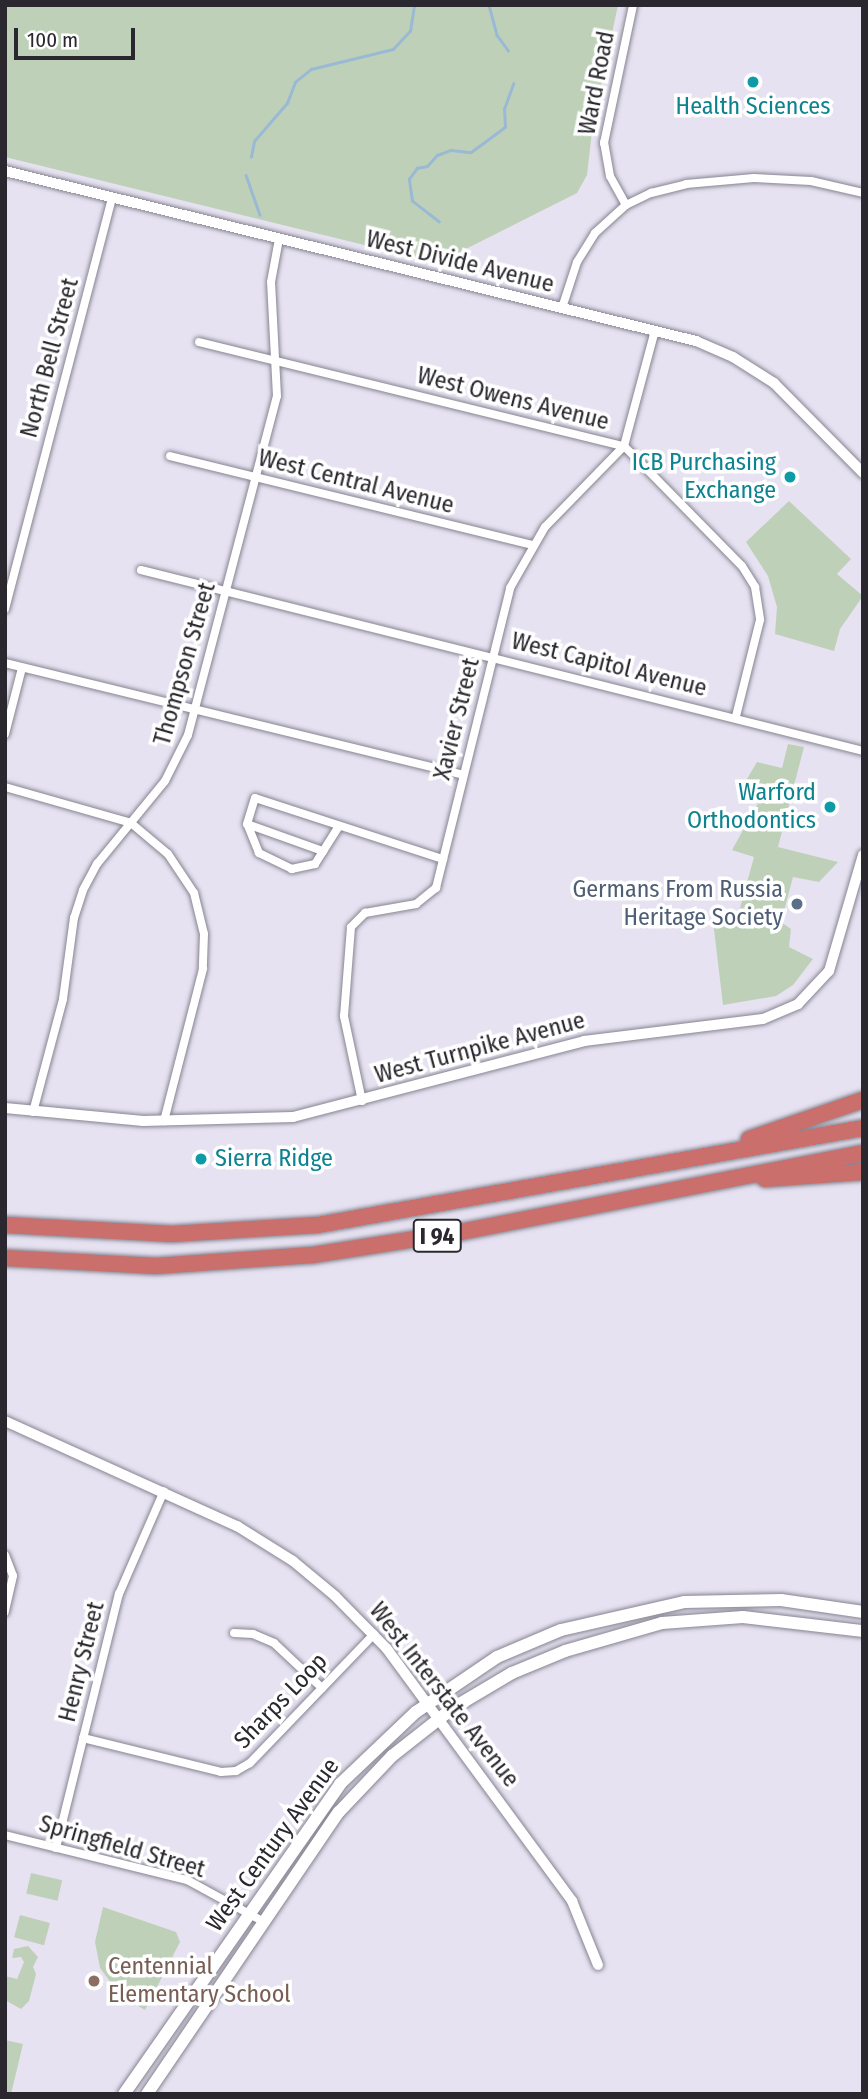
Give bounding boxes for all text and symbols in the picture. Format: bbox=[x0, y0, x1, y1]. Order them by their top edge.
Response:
scale bar bbox=[18, 14, 138, 58]
text: 100 m bbox=[27, 27, 78, 53]
street label: Ward Road bbox=[573, 29, 621, 137]
marker: Health Sciences bbox=[745, 74, 761, 90]
place label: Health Sciences bbox=[676, 93, 830, 121]
street label: West Divide Avenue bbox=[363, 225, 557, 299]
street label: North Bell Street bbox=[15, 275, 85, 441]
street label: West Owens Avenue bbox=[414, 361, 612, 437]
street label: West Central Avenue bbox=[255, 444, 457, 520]
place label: ICB Purchasing Exchange bbox=[632, 449, 776, 505]
marker: ICB Purchasing Exchange bbox=[782, 469, 798, 485]
street label: Thompson Street bbox=[148, 579, 222, 749]
street label: West Capitol Avenue bbox=[508, 627, 710, 703]
street label: Xavier Street bbox=[428, 655, 486, 783]
place label: Warford Orthodontics bbox=[687, 779, 816, 835]
marker: Warford Orthodontics bbox=[822, 799, 838, 815]
place label: Germans From Russia Heritage Society bbox=[572, 876, 783, 932]
marker: Germans From Russia Heritage Society bbox=[789, 896, 805, 912]
street label: West Turnpike Avenue bbox=[372, 1006, 588, 1090]
place label: Sierra Ridge bbox=[215, 1145, 333, 1173]
marker: Sierra Ridge bbox=[193, 1151, 209, 1167]
road number: I 94 bbox=[412, 1217, 462, 1256]
street label: West Interstate Avenue bbox=[363, 1597, 525, 1793]
street label: Henry Street bbox=[53, 1599, 111, 1725]
street label: Sharps Loop bbox=[228, 1647, 334, 1755]
street label: West Century Avenue bbox=[201, 1753, 345, 1937]
street label: Springfield Street bbox=[36, 1810, 208, 1884]
place label: Centennial Elementary School bbox=[108, 1953, 291, 2009]
marker: Centennial Elementary School bbox=[86, 1973, 102, 1989]

